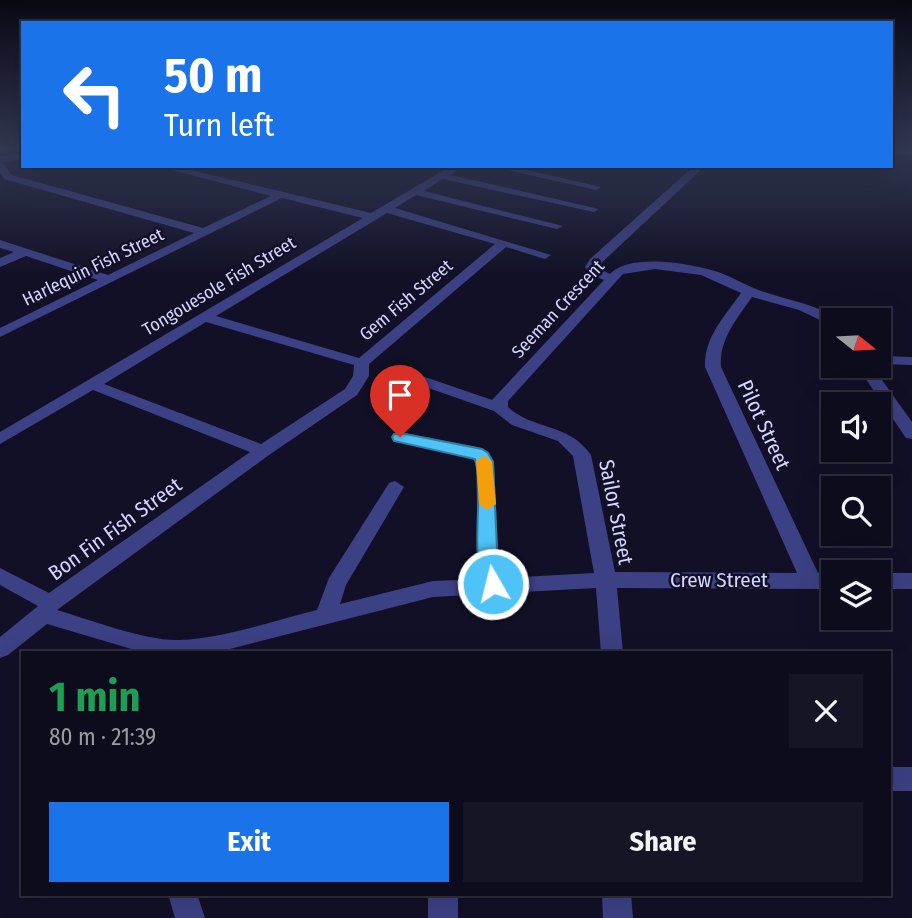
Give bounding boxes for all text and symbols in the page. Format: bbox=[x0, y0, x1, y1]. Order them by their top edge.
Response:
text: 50 m bbox=[164, 46, 262, 105]
icon: left bbox=[49, 49, 140, 140]
text: Turn left bbox=[164, 106, 274, 144]
street label: Harlequin Fish Street bbox=[19, 223, 167, 311]
street label: Tongouesole Fish Street bbox=[138, 232, 300, 340]
street label: Gem Fish Street bbox=[355, 255, 457, 345]
street label: Seeman Crescent bbox=[507, 255, 609, 363]
north arrow bbox=[821, 308, 891, 378]
map controls bbox=[821, 308, 891, 630]
pin bbox=[370, 365, 430, 437]
icon: arrive bbox=[381, 376, 419, 414]
street label: Pilot Street bbox=[732, 376, 796, 474]
button: sound bbox=[821, 392, 891, 462]
street label: Sailor Street bbox=[593, 457, 639, 567]
street label: Bon Fin Fish Street bbox=[43, 472, 187, 586]
button: search bbox=[821, 476, 891, 546]
position arrow bbox=[456, 547, 530, 621]
button: layers bbox=[821, 560, 891, 630]
street label: Crew Street bbox=[670, 567, 768, 593]
text: 1 min bbox=[49, 672, 140, 722]
button: close bbox=[789, 674, 863, 748]
text: 80 m · 21:39 bbox=[49, 723, 156, 751]
button: Exit bbox=[49, 802, 449, 882]
button: Share bbox=[463, 802, 863, 882]

